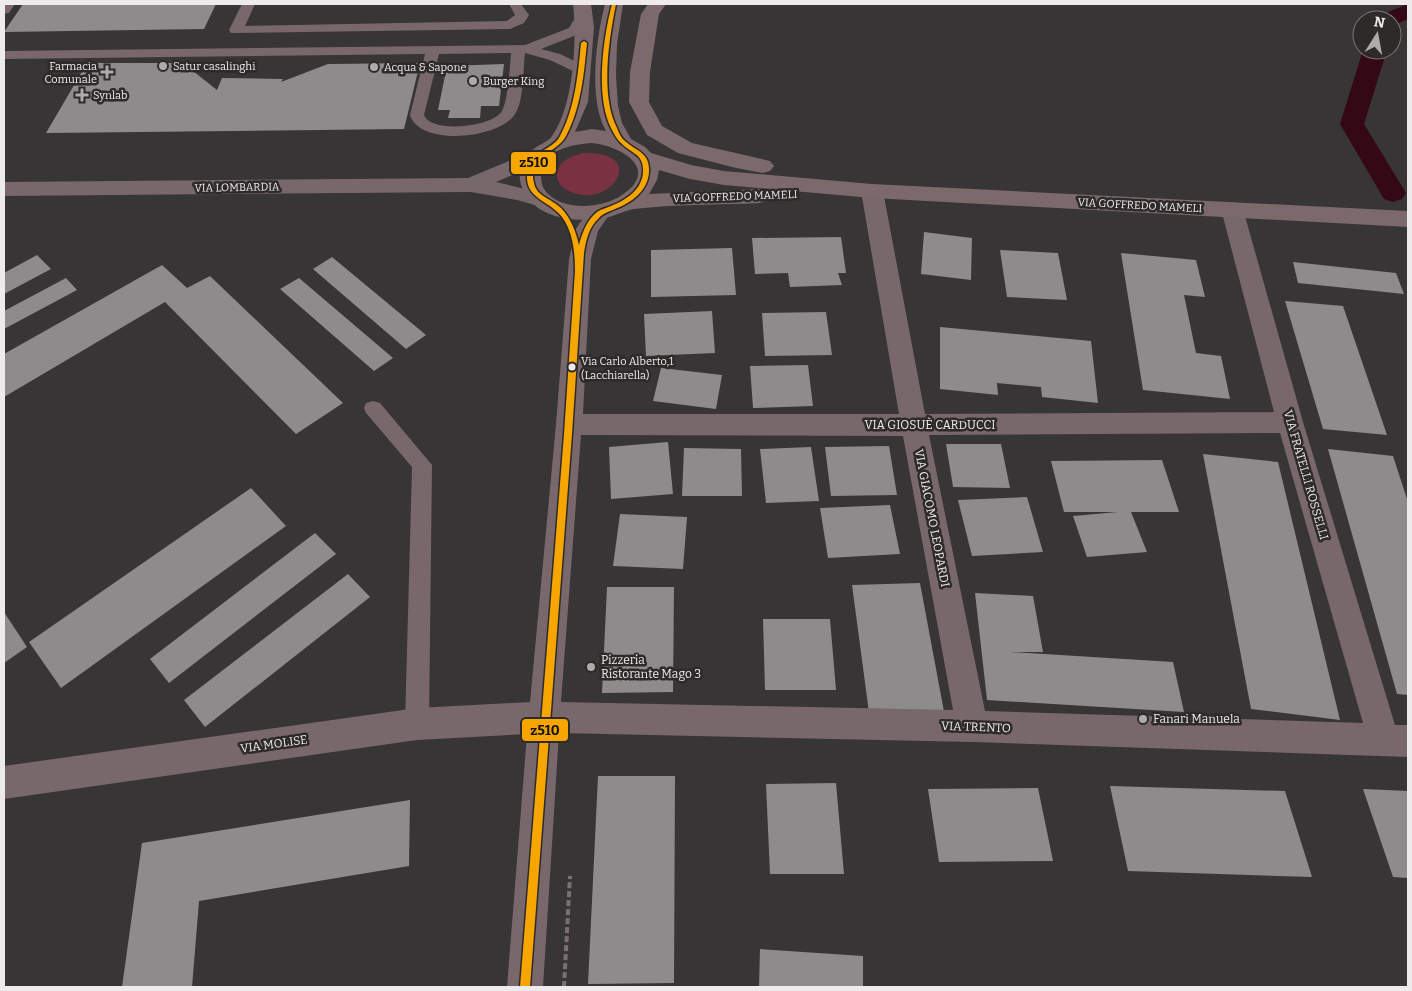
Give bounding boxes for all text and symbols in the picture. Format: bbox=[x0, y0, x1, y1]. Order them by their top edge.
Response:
north arrow bbox=[1352, 10, 1402, 60]
text: N bbox=[1372, 13, 1386, 32]
place label: Farmacia Comunale bbox=[44, 60, 97, 86]
marker: Satur casalinghi bbox=[157, 60, 169, 72]
place label: Satur casalinghi bbox=[173, 60, 256, 73]
marker: Acqua & Sapone bbox=[368, 61, 380, 73]
place label: Acqua & Sapone bbox=[384, 61, 466, 74]
marker: Farmacia Comunale bbox=[101, 66, 113, 78]
marker: Burger King bbox=[467, 75, 479, 87]
place label: Burger King bbox=[483, 75, 544, 88]
marker: Synlab bbox=[75, 88, 89, 102]
place label: Synlab bbox=[93, 89, 127, 102]
line badge: z510 bbox=[510, 151, 557, 175]
text: z510 bbox=[519, 154, 549, 171]
street label: VIA LOMBARDIA bbox=[194, 180, 280, 195]
street label: VIA GOFFREDO MAMELI bbox=[672, 188, 798, 205]
street label: VIA GOFFREDO MAMELI bbox=[1077, 196, 1203, 215]
place label: Via Carlo Alberto,1 (Lacchiarella) bbox=[581, 355, 674, 382]
marker: Via Carlo Alberto,1 (Lacchiarella) bbox=[567, 362, 577, 372]
street label: VIA FRATELLI ROSSELLI bbox=[1281, 409, 1331, 541]
street label: VIA GIOSUÈ CARDUCCI bbox=[865, 417, 996, 432]
street label: VIA GIACOMO LEOPARDI bbox=[912, 448, 952, 588]
place label: Pizzeria Ristorante Mago 3 bbox=[601, 653, 701, 681]
marker: Pizzeria Ristorante Mago 3 bbox=[585, 661, 597, 673]
place label: Fanari Manuela bbox=[1153, 712, 1240, 726]
marker: Fanari Manuela bbox=[1137, 713, 1149, 725]
line badge: z510 bbox=[521, 718, 569, 742]
street label: VIA TRENTO bbox=[941, 719, 1011, 735]
text: z510 bbox=[530, 722, 560, 739]
street label: VIA MOLISE bbox=[240, 732, 308, 756]

